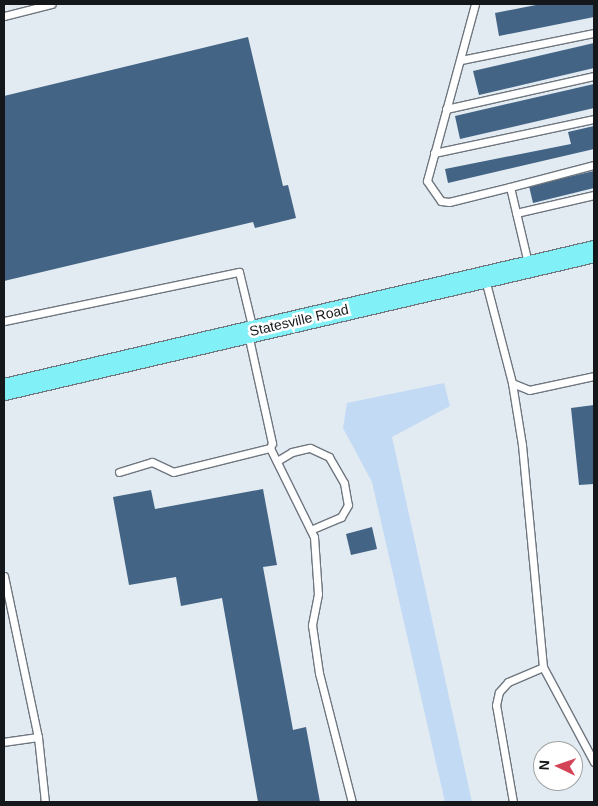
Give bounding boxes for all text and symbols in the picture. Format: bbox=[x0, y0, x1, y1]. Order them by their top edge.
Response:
street label: Statesville Road bbox=[248, 300, 350, 340]
north arrow bbox=[533, 741, 583, 791]
text: N bbox=[536, 760, 552, 771]

